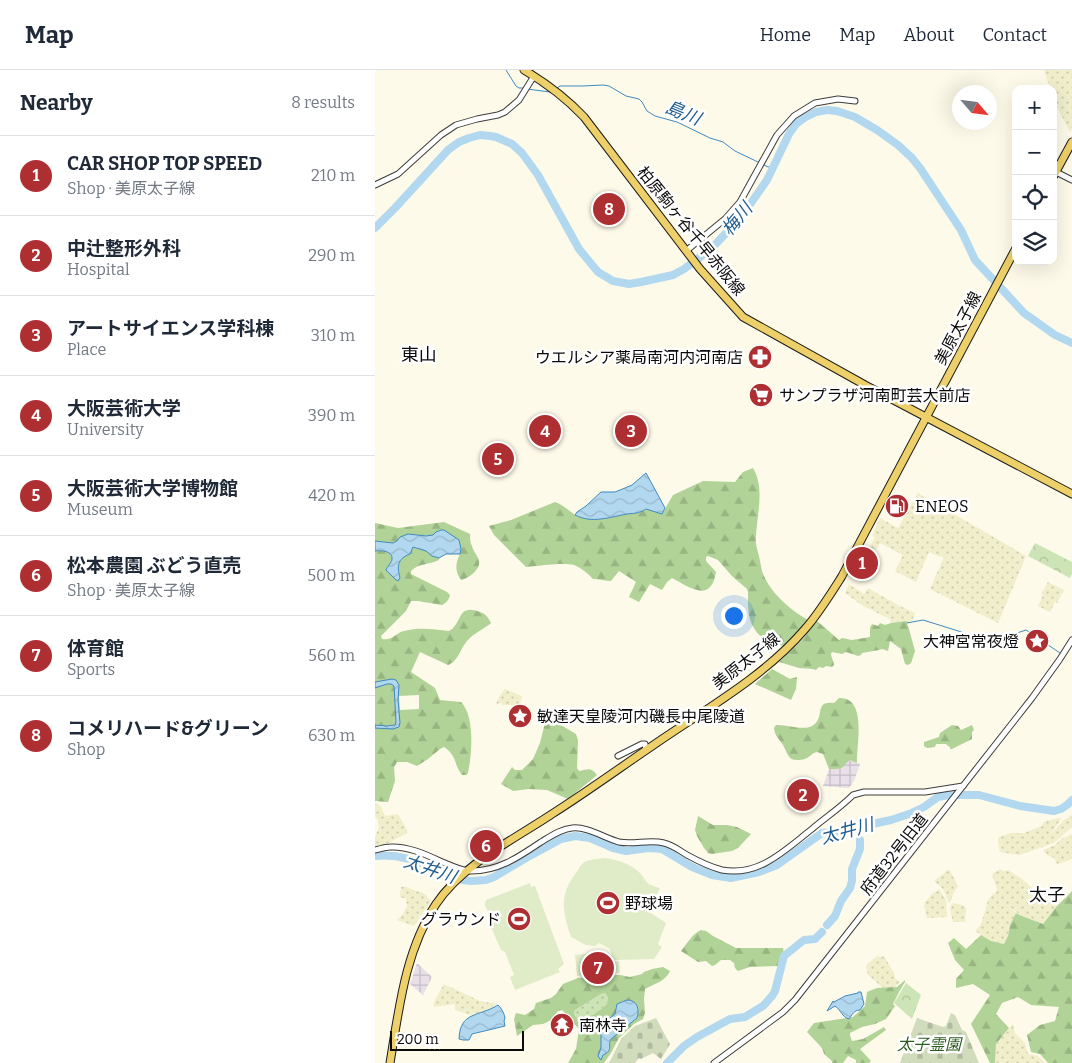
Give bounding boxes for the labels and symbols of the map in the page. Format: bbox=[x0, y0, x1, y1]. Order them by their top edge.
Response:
north arrow bbox=[952, 85, 997, 130]
water label: 島川 bbox=[662, 96, 706, 131]
street label: 柏原駒ヶ谷千早赤阪線 bbox=[633, 163, 749, 299]
pin: 8 bbox=[593, 190, 625, 228]
water label: 梅川 bbox=[717, 197, 758, 240]
street label: 美原太子線 bbox=[931, 288, 985, 368]
district label: 東山 bbox=[401, 344, 437, 366]
pharmacy icon: ウエルシア薬局南河内河南店 bbox=[747, 344, 773, 370]
place label: ウエルシア薬局南河内河南店 bbox=[535, 348, 743, 367]
supermarket icon: サンプラザ河南町芸大前店 bbox=[748, 382, 774, 408]
place label: サンプラザ河南町芸大前店 bbox=[779, 386, 971, 405]
pin: 4 bbox=[529, 412, 561, 450]
pin: 3 bbox=[615, 412, 647, 450]
pin: 5 bbox=[482, 440, 514, 478]
fuel station icon: ENEOS bbox=[884, 493, 910, 519]
place label: ENEOS bbox=[915, 497, 969, 516]
pin: 1 bbox=[846, 544, 878, 582]
your location bbox=[721, 603, 747, 629]
place icon: 大神宮常夜燈 bbox=[1024, 628, 1050, 654]
street label: 美原太子線 bbox=[709, 629, 783, 693]
place label: 大神宮常夜燈 bbox=[923, 632, 1019, 651]
place icon: 敏達天皇陵河内磯長中尾陵道 bbox=[507, 703, 533, 729]
place label: 敏達天皇陵河内磯長中尾陵道 bbox=[537, 707, 745, 726]
pin: 2 bbox=[787, 776, 819, 814]
street label: 府道32号旧道 bbox=[856, 810, 932, 898]
water label: 太井川 bbox=[818, 813, 878, 849]
pin: 6 bbox=[470, 827, 502, 865]
water label: 太井川 bbox=[401, 850, 461, 889]
district label: 太子 bbox=[1029, 884, 1065, 906]
sports icon: 野球場 bbox=[595, 890, 621, 916]
place label: 野球場 bbox=[625, 894, 673, 913]
sports icon: グラウンド bbox=[506, 906, 532, 932]
place label: グラウンド bbox=[421, 910, 501, 929]
pin: 7 bbox=[582, 949, 614, 987]
temple icon: 南林寺 bbox=[549, 1012, 575, 1038]
place label: 南林寺 bbox=[579, 1016, 627, 1035]
scale bar bbox=[390, 1028, 524, 1051]
park label: 太子霊園 bbox=[897, 1035, 963, 1054]

